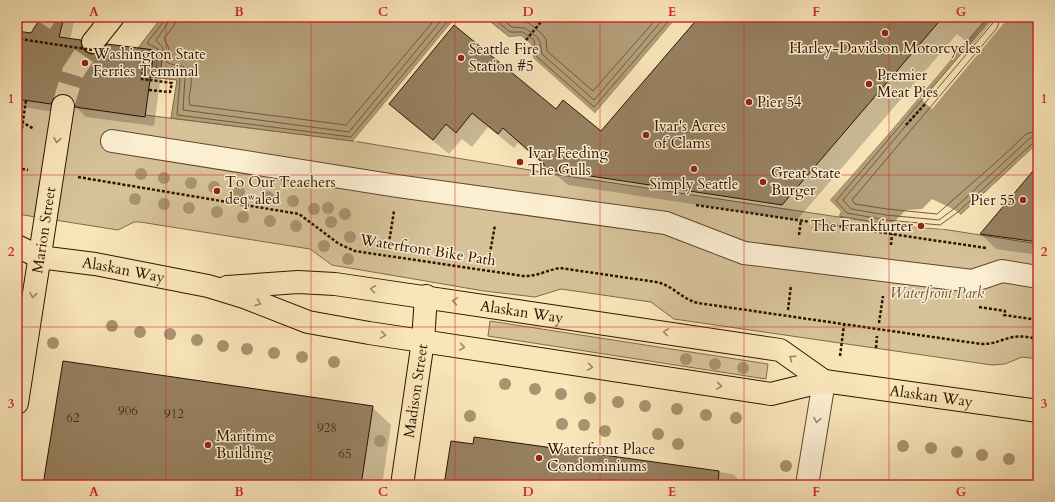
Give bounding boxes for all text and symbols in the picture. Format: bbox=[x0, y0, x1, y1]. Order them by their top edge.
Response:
text: A bbox=[89, 3, 99, 21]
text: B bbox=[234, 3, 244, 21]
text: C bbox=[378, 3, 388, 21]
text: D bbox=[522, 3, 534, 21]
text: E bbox=[668, 3, 676, 21]
text: F bbox=[812, 3, 820, 21]
text: G bbox=[956, 3, 967, 21]
marker: Harley-Davidson Motorcycles bbox=[880, 28, 890, 38]
place label: Harley-Davidson Motorcycles bbox=[789, 38, 981, 58]
place label: Seattle Fire Station #5 bbox=[469, 39, 539, 76]
place label: Washington State Ferries Terminal bbox=[92, 44, 206, 81]
marker: Seattle Fire Station #5 bbox=[456, 53, 466, 63]
marker: Washington State Ferries Terminal bbox=[80, 58, 90, 68]
place label: Premier Meat Pies bbox=[877, 65, 938, 102]
marker: Premier Meat Pies bbox=[864, 79, 874, 89]
text: 1 bbox=[8, 90, 14, 108]
text: 1 bbox=[1041, 90, 1047, 108]
place label: Pier 54 bbox=[757, 92, 802, 112]
marker: Pier 54 bbox=[744, 97, 754, 107]
place label: Ivar's Acres of Clams bbox=[654, 116, 726, 153]
marker: Ivar's Acres of Clams bbox=[641, 130, 651, 140]
one-way arrow bbox=[54, 136, 62, 143]
place label: Ivar Feeding The Gulls bbox=[528, 143, 609, 180]
marker: Ivar Feeding The Gulls bbox=[515, 157, 525, 167]
place label: Great State Burger bbox=[771, 163, 841, 200]
marker: Simply Seattle bbox=[689, 164, 699, 174]
place label: To Our Teachers deqʷaled bbox=[225, 172, 336, 209]
place label: Simply Seattle bbox=[649, 174, 739, 194]
marker: Great State Burger bbox=[758, 177, 768, 187]
street label: Marion Street bbox=[27, 185, 60, 275]
marker: To Our Teachers deqʷaled bbox=[212, 186, 222, 196]
place label: Pier 55 bbox=[970, 190, 1015, 210]
marker: Pier 55 bbox=[1018, 195, 1028, 205]
place label: The Frankfurter bbox=[811, 216, 914, 236]
marker: The Frankfurter bbox=[916, 221, 926, 231]
street label: Waterfront Bike Path bbox=[358, 229, 498, 271]
text: 2 bbox=[8, 243, 15, 261]
text: 2 bbox=[1041, 243, 1048, 261]
street label: Alaskan Way bbox=[81, 252, 167, 287]
park label: Waterfront Park bbox=[890, 283, 985, 303]
one-way arrow bbox=[370, 285, 376, 294]
one-way arrow bbox=[29, 292, 38, 298]
street label: Alaskan Way bbox=[479, 296, 565, 328]
one-way arrow bbox=[452, 297, 458, 306]
one-way arrow bbox=[255, 298, 262, 306]
one-way arrow bbox=[663, 328, 669, 337]
one-way arrow bbox=[380, 330, 387, 339]
street label: Madison Street bbox=[399, 342, 432, 439]
one-way arrow bbox=[459, 342, 465, 351]
one-way arrow bbox=[790, 356, 797, 363]
one-way arrow bbox=[587, 362, 593, 371]
street label: Alaskan Way bbox=[888, 380, 974, 412]
one-way arrow bbox=[716, 381, 722, 390]
text: 3 bbox=[8, 395, 15, 413]
text: 3 bbox=[1041, 395, 1048, 413]
house number: 906 bbox=[118, 402, 138, 420]
house number: 912 bbox=[164, 405, 184, 423]
house number: 62 bbox=[66, 409, 80, 427]
one-way arrow bbox=[813, 416, 822, 423]
house number: 928 bbox=[317, 419, 337, 437]
place label: Maritime Building bbox=[216, 426, 275, 463]
place label: Waterfront Place Condominiums bbox=[546, 439, 656, 476]
marker: Maritime Building bbox=[203, 440, 213, 450]
house number: 65 bbox=[338, 445, 352, 463]
marker: Waterfront Place Condominiums bbox=[534, 453, 544, 463]
text: A bbox=[89, 483, 99, 501]
text: B bbox=[234, 483, 244, 501]
text: C bbox=[378, 483, 388, 501]
text: D bbox=[522, 483, 534, 501]
text: E bbox=[668, 483, 676, 501]
text: F bbox=[812, 483, 820, 501]
text: G bbox=[956, 483, 967, 501]

